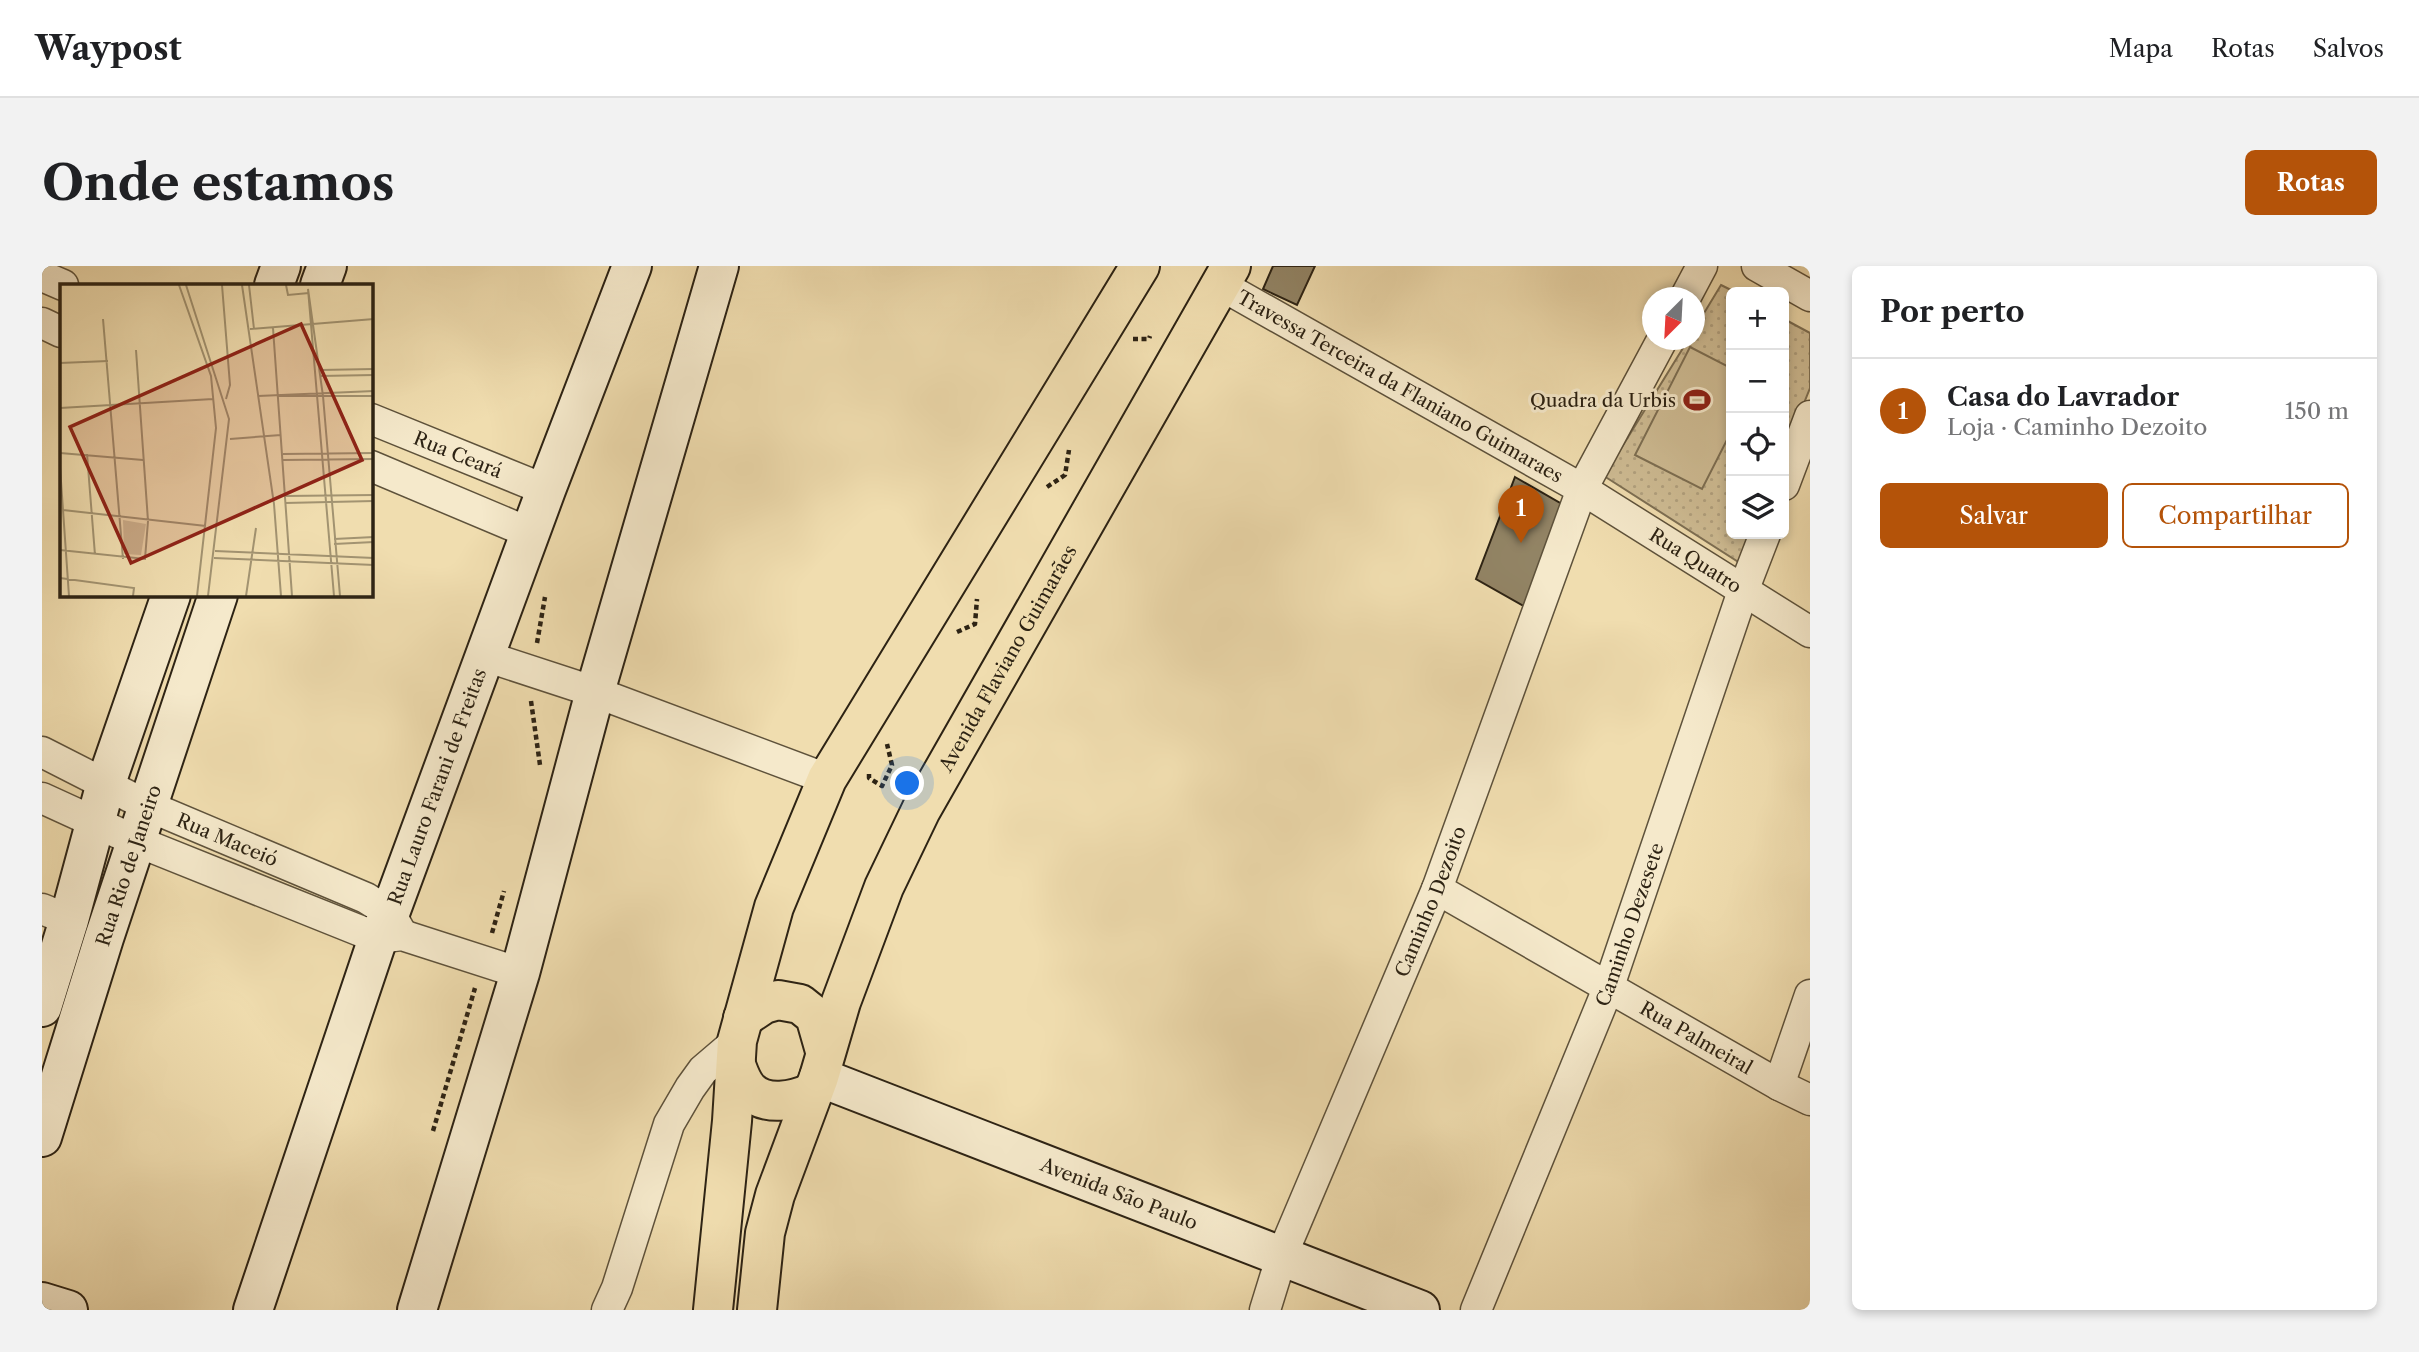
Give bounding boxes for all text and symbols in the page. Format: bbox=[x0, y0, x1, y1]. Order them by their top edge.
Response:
text: Waypost bbox=[35, 28, 182, 69]
text: Mapa bbox=[2109, 34, 2173, 63]
text: Rotas bbox=[2211, 34, 2275, 63]
text: Salvos bbox=[2313, 34, 2384, 63]
button: Rotas bbox=[2245, 150, 2377, 215]
text: Onde estamos bbox=[42, 152, 394, 213]
inset map bbox=[60, 284, 373, 597]
street label: Travessa Terceira da Flaniano Guimaraes bbox=[1233, 286, 1567, 488]
north arrow bbox=[1642, 287, 1705, 350]
map controls bbox=[1726, 287, 1789, 539]
button: + bbox=[1726, 287, 1789, 350]
text: Por perto bbox=[1880, 293, 2025, 330]
button: − bbox=[1726, 350, 1789, 413]
text: Casa do Lavrador bbox=[1947, 381, 2179, 413]
sports icon: Quadra da Urbis bbox=[1682, 385, 1712, 415]
place label: Quadra da Urbis bbox=[1530, 389, 1676, 412]
text: 1 bbox=[1898, 397, 1908, 425]
text: 150 m bbox=[2285, 397, 2349, 425]
button: locate bbox=[1726, 413, 1789, 476]
text: Loja · Caminho Dezoito bbox=[1947, 413, 2207, 441]
street label: Rua Ceará bbox=[410, 427, 506, 483]
button: layers bbox=[1726, 476, 1789, 539]
button: Salvar bbox=[1880, 483, 2108, 548]
button: Compartilhar bbox=[2122, 483, 2349, 548]
pin: 1 bbox=[1498, 485, 1544, 543]
street label: Rua Quatro bbox=[1645, 523, 1746, 598]
street label: Avenida Flaviano Guimarães bbox=[934, 541, 1082, 776]
street label: Rua Lauro Farani de Freitas bbox=[383, 665, 491, 908]
your location bbox=[890, 766, 924, 800]
street label: Rua Rio de Janeiro bbox=[91, 782, 166, 949]
street label: Rua Maceió bbox=[173, 808, 281, 871]
street label: Caminho Dezoito bbox=[1390, 823, 1471, 980]
street label: Caminho Dezesete bbox=[1591, 840, 1669, 1010]
street label: Rua Palmeiral bbox=[1636, 997, 1757, 1080]
street label: Avenida São Paulo bbox=[1036, 1153, 1201, 1235]

